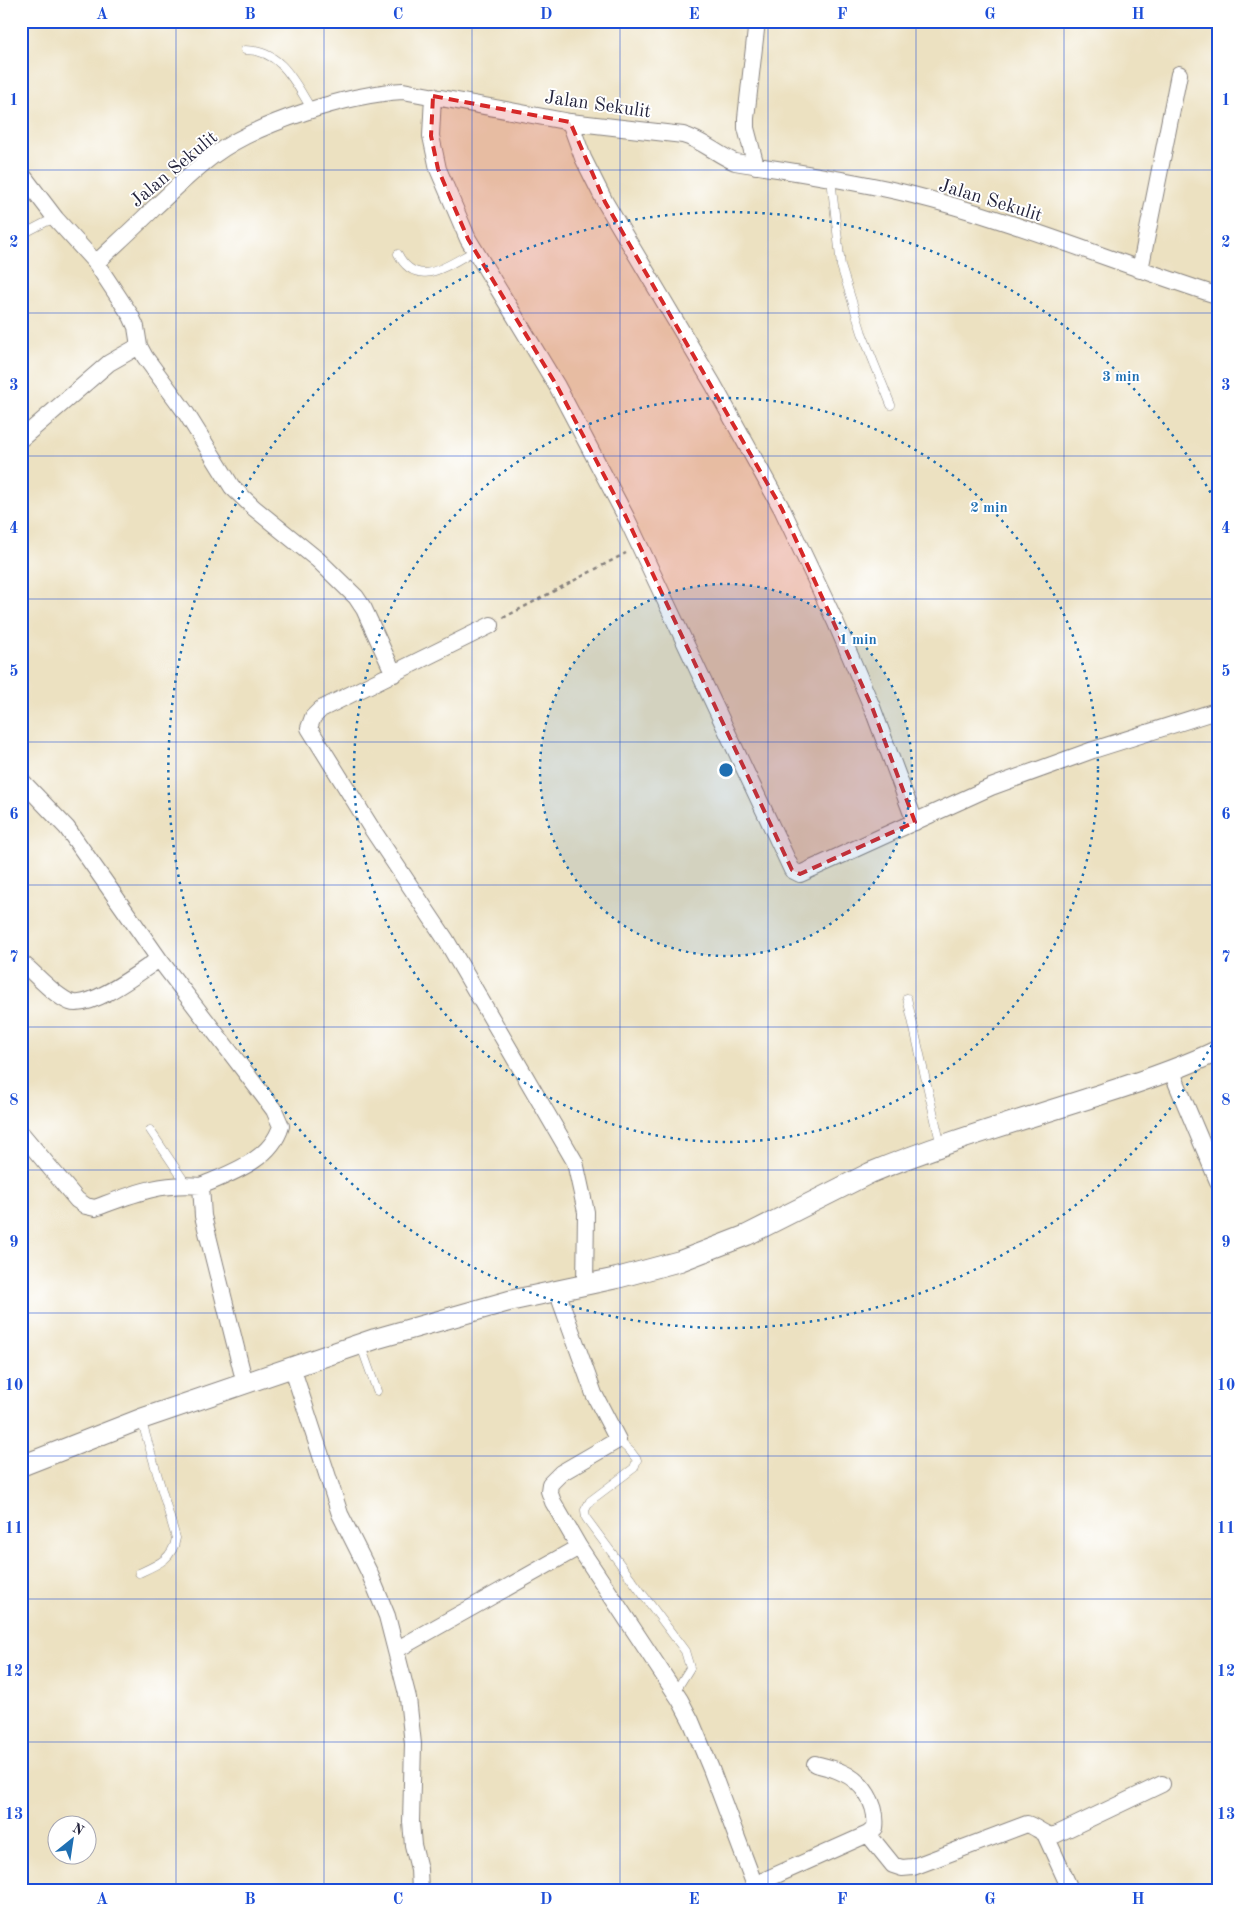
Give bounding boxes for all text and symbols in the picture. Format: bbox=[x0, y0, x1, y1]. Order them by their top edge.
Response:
text: A bbox=[96, 7, 108, 23]
text: B bbox=[244, 7, 256, 23]
text: C bbox=[393, 7, 403, 23]
text: D bbox=[540, 7, 552, 23]
text: E bbox=[688, 7, 700, 23]
text: F bbox=[837, 7, 848, 23]
text: G bbox=[984, 7, 996, 23]
text: H bbox=[1131, 7, 1145, 23]
street label: Jalan Sekulit bbox=[543, 89, 652, 122]
text: 1 bbox=[9, 93, 19, 109]
text: 1 bbox=[1221, 93, 1231, 109]
street label: Jalan Sekulit bbox=[127, 128, 222, 212]
street label: Jalan Sekulit bbox=[936, 177, 1044, 226]
text: 2 bbox=[9, 235, 19, 251]
text: 2 bbox=[1221, 235, 1231, 251]
text: 3 min bbox=[1102, 370, 1140, 385]
text: 3 bbox=[9, 378, 19, 394]
text: 3 bbox=[1221, 378, 1231, 394]
text: 2 min bbox=[970, 501, 1008, 516]
text: 4 bbox=[9, 521, 19, 537]
text: 4 bbox=[1221, 521, 1231, 537]
text: 1 min bbox=[839, 633, 877, 648]
text: 5 bbox=[9, 664, 19, 680]
text: 5 bbox=[1221, 664, 1231, 680]
centre of rings bbox=[717, 761, 735, 779]
text: 6 bbox=[9, 807, 19, 823]
text: 6 bbox=[1221, 807, 1231, 823]
text: 7 bbox=[9, 950, 19, 966]
text: 7 bbox=[1221, 950, 1231, 966]
text: 8 bbox=[9, 1093, 19, 1109]
text: 8 bbox=[1221, 1093, 1231, 1109]
text: 9 bbox=[9, 1235, 19, 1251]
text: 9 bbox=[1221, 1235, 1231, 1251]
text: 10 bbox=[5, 1378, 23, 1394]
text: 10 bbox=[1217, 1378, 1235, 1394]
text: 11 bbox=[5, 1521, 23, 1537]
text: 11 bbox=[1217, 1521, 1235, 1537]
text: 12 bbox=[5, 1664, 23, 1680]
text: 12 bbox=[1217, 1664, 1235, 1680]
text: 13 bbox=[5, 1807, 23, 1823]
text: 13 bbox=[1217, 1807, 1235, 1823]
north arrow bbox=[48, 1814, 98, 1864]
text: N bbox=[70, 1821, 86, 1838]
text: A bbox=[96, 1892, 108, 1908]
text: B bbox=[244, 1892, 256, 1908]
text: C bbox=[393, 1892, 403, 1908]
text: D bbox=[540, 1892, 552, 1908]
text: E bbox=[688, 1892, 700, 1908]
text: F bbox=[837, 1892, 848, 1908]
text: G bbox=[984, 1892, 996, 1908]
text: H bbox=[1131, 1892, 1145, 1908]

